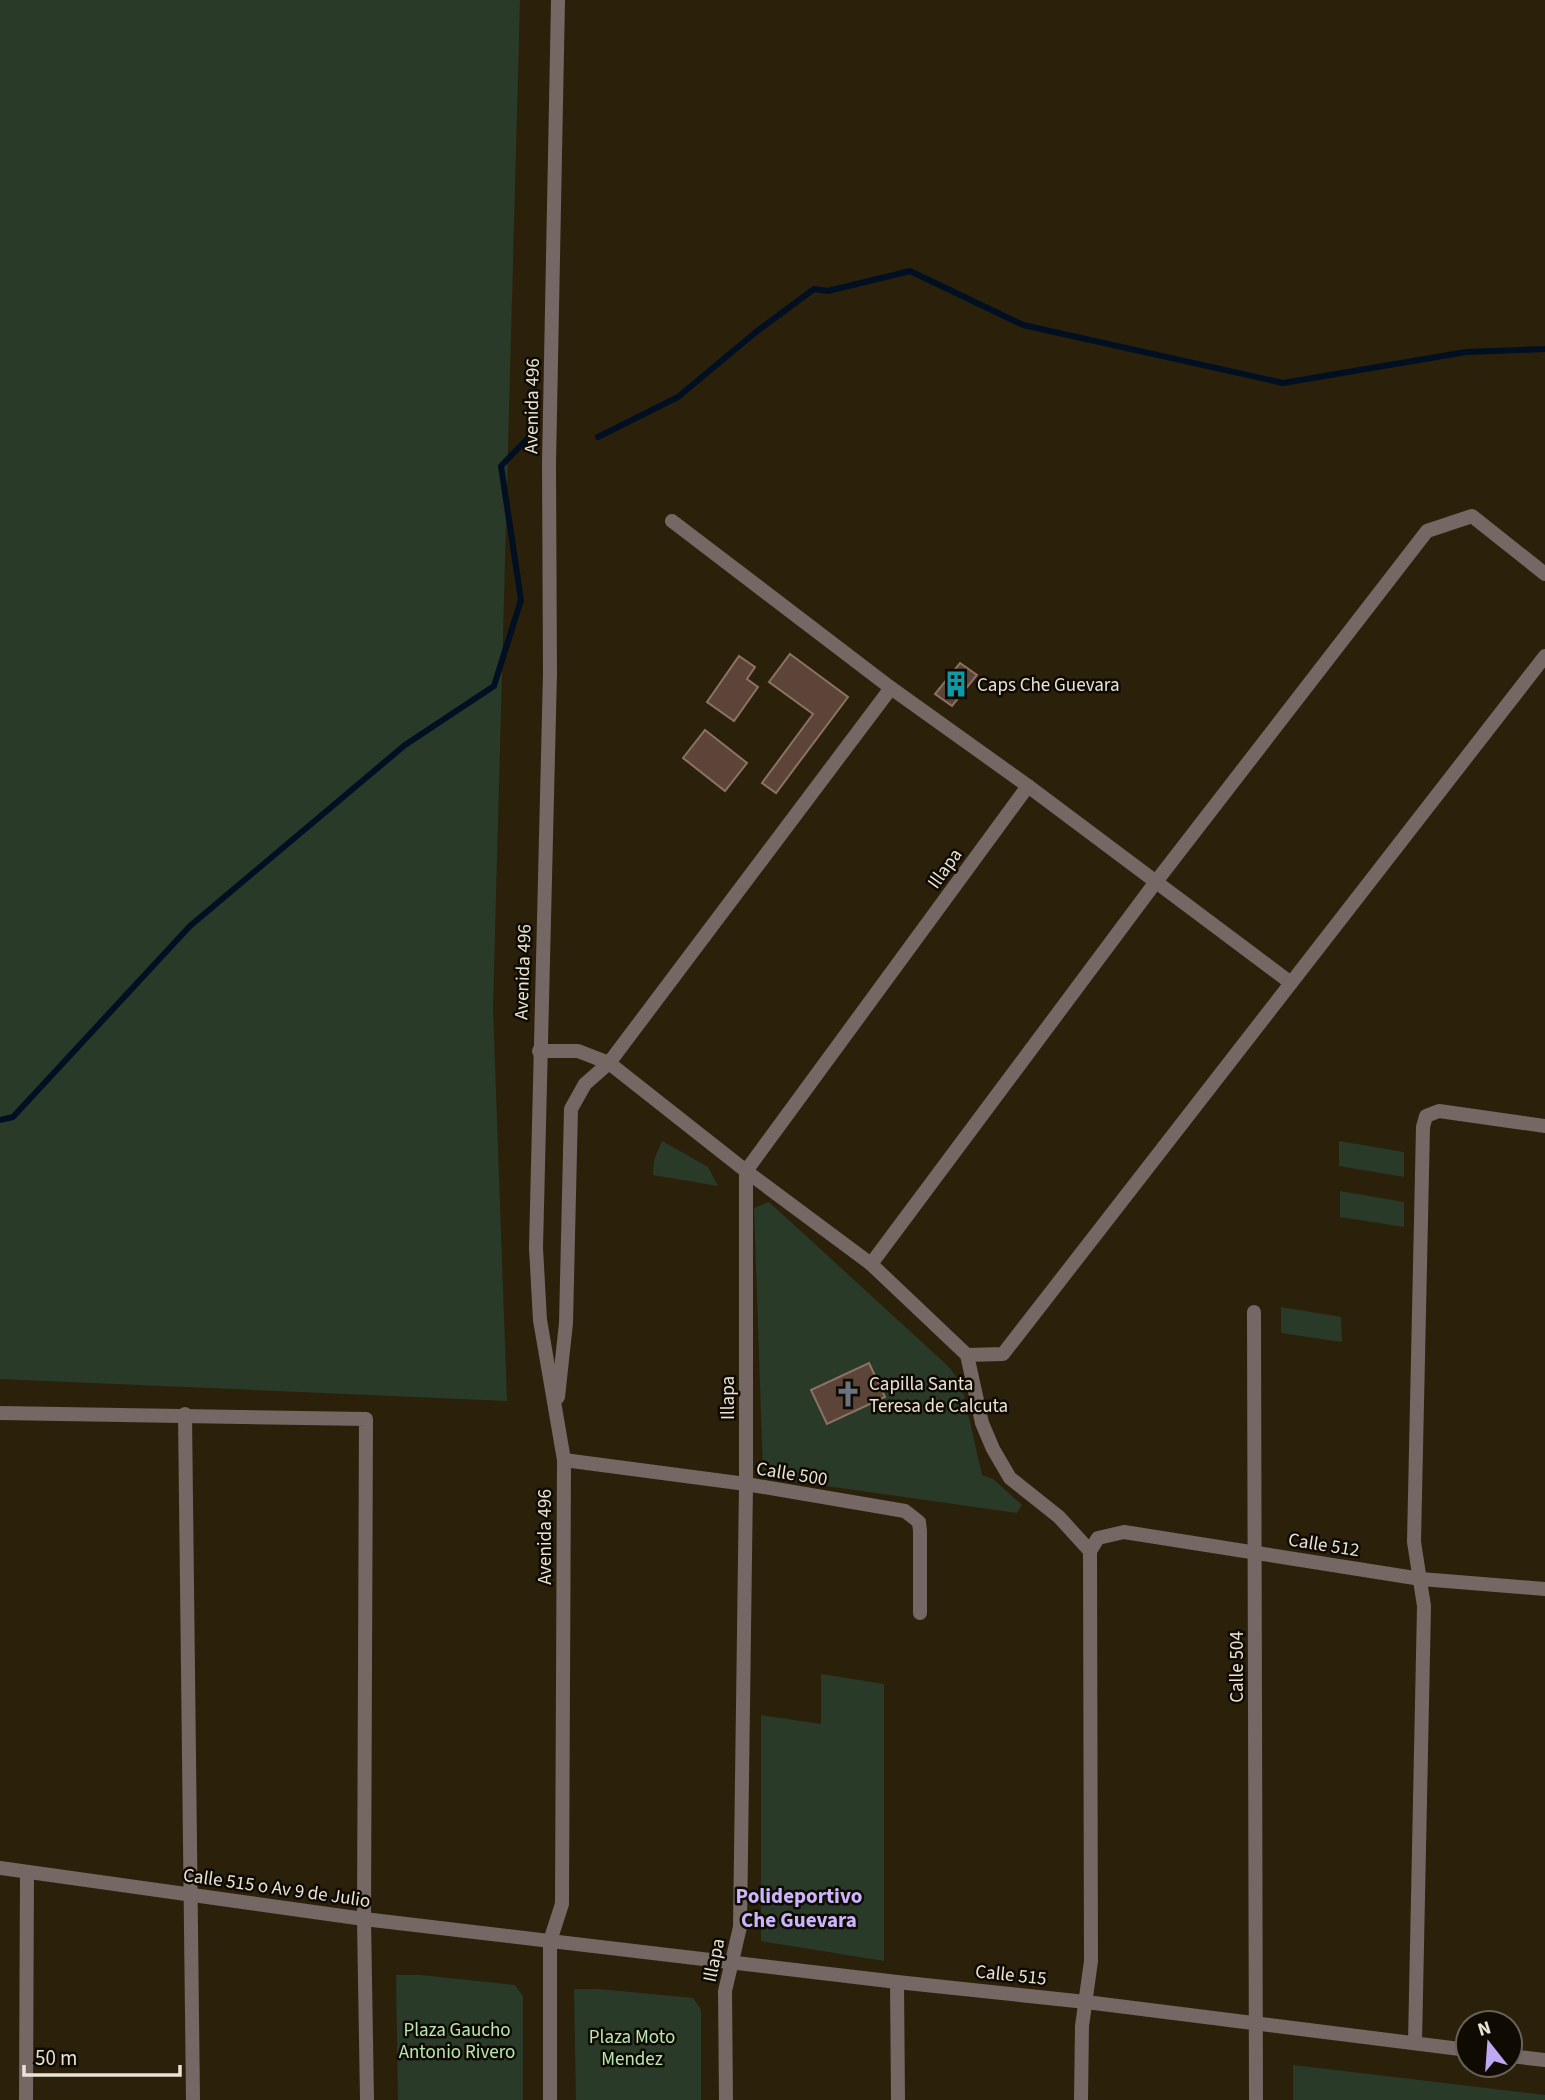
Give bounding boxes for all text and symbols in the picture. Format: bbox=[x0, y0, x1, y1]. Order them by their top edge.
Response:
street label: Avenida 496 bbox=[518, 358, 547, 454]
building icon: Caps Che Guevara bbox=[941, 669, 971, 699]
place label: Caps Che Guevara bbox=[977, 672, 1119, 699]
street label: Illapa bbox=[921, 843, 969, 895]
street label: Avenida 496 bbox=[508, 924, 539, 1020]
place label: Capilla Santa Teresa de Calcuta bbox=[869, 1371, 1008, 1420]
street label: Illapa bbox=[715, 1376, 742, 1420]
church icon: Capilla Santa Teresa de Calcuta bbox=[833, 1379, 863, 1409]
street label: Calle 500 bbox=[754, 1456, 829, 1493]
street label: Avenida 496 bbox=[532, 1489, 559, 1585]
street label: Calle 512 bbox=[1286, 1527, 1361, 1564]
street label: Calle 504 bbox=[1224, 1631, 1251, 1703]
street label: Calle 515 o Av 9 de Julio bbox=[181, 1862, 372, 1915]
district label: Polideportivo Che Guevara bbox=[736, 1881, 862, 1935]
street label: Illapa bbox=[697, 1936, 732, 1985]
street label: Calle 515 bbox=[974, 1958, 1048, 1993]
north arrow bbox=[1454, 2009, 1524, 2079]
text: N bbox=[1474, 2014, 1494, 2044]
park label: Plaza Gaucho Antonio Rivero bbox=[399, 2017, 515, 2066]
park label: Plaza Moto Mendez bbox=[589, 2024, 675, 2073]
scale bar bbox=[24, 2034, 180, 2078]
text: 50 m bbox=[35, 2043, 77, 2073]

